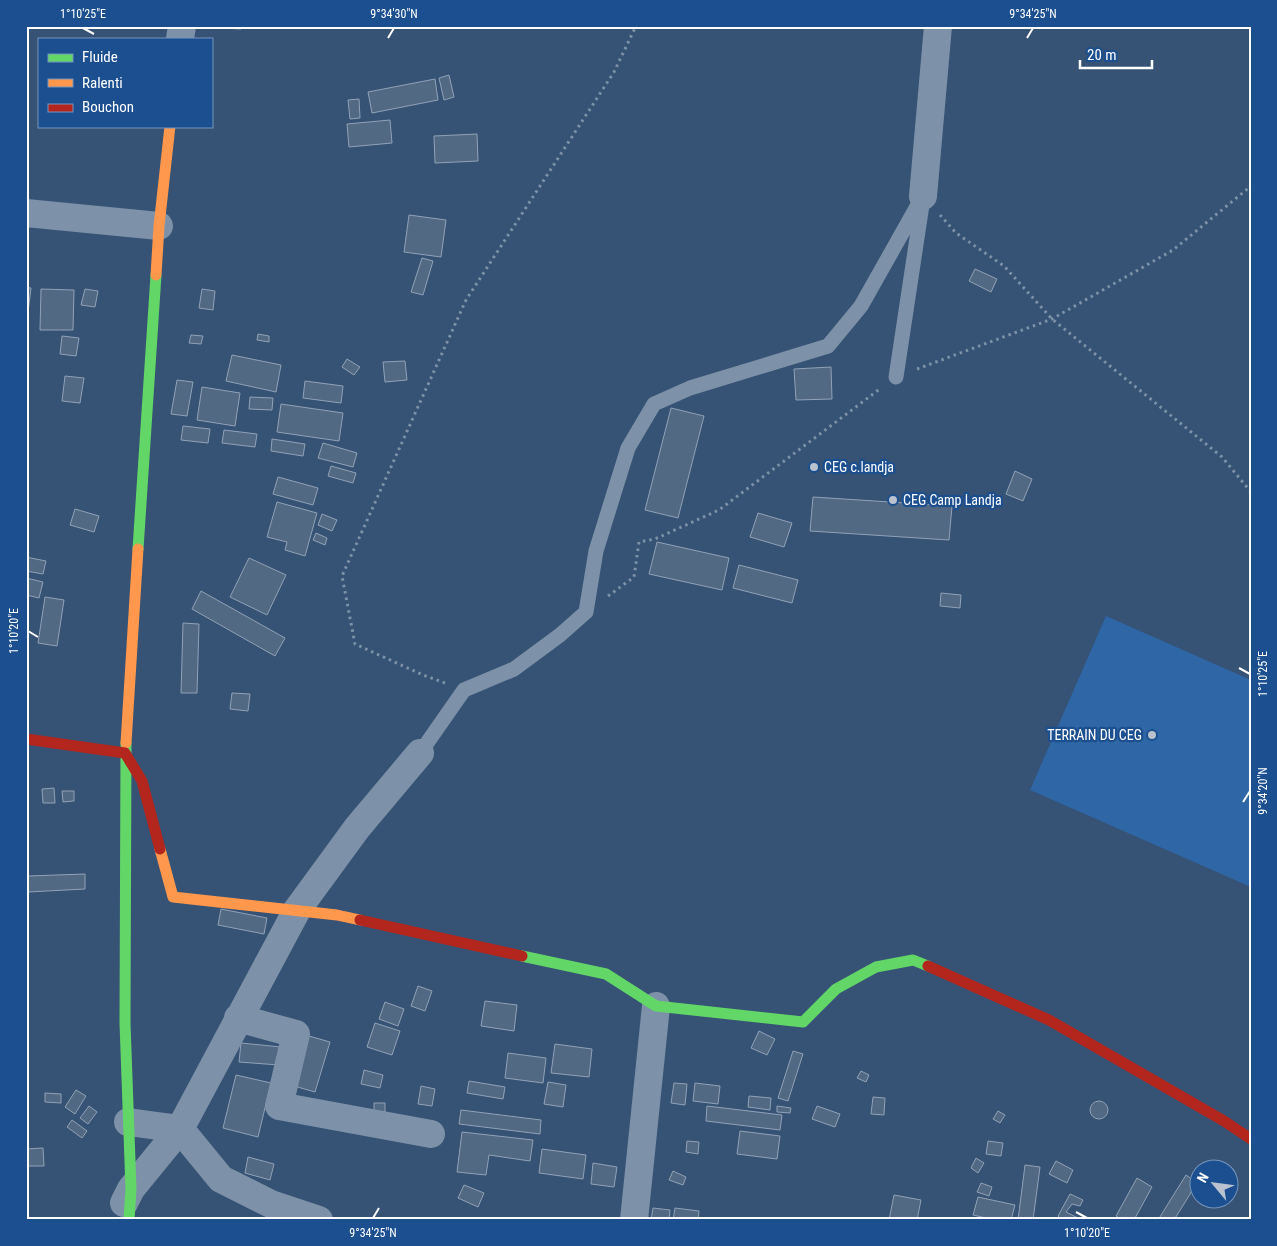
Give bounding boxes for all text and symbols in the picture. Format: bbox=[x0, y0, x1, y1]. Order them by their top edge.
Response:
text: 1°10'25"E bbox=[60, 7, 106, 21]
text: 9°34'30"N bbox=[370, 7, 418, 21]
text: 9°34'25"N bbox=[1009, 7, 1057, 21]
legend bbox=[38, 38, 212, 128]
scale bar bbox=[1080, 38, 1152, 70]
text: 20 m bbox=[1087, 46, 1117, 64]
text: Fluide bbox=[82, 48, 118, 66]
text: Ralenti bbox=[82, 74, 123, 92]
text: Bouchon bbox=[82, 98, 134, 116]
place label: CEG c.landja bbox=[824, 459, 894, 475]
marker: CEG c.landja bbox=[808, 461, 820, 473]
place label: CEG Camp Landja bbox=[903, 492, 1002, 508]
marker: CEG Camp Landja bbox=[887, 494, 899, 506]
text: 1°10'20"E bbox=[7, 608, 21, 654]
text: 1°10'25"E bbox=[1256, 651, 1270, 697]
place label: TERRAIN DU CEG bbox=[1047, 727, 1142, 743]
marker: TERRAIN DU CEG bbox=[1146, 729, 1158, 741]
text: 9°34'20"N bbox=[1256, 767, 1270, 815]
north arrow bbox=[1190, 1158, 1240, 1208]
text: N bbox=[1194, 1170, 1212, 1185]
text: 9°34'25"N bbox=[349, 1226, 397, 1240]
text: 1°10'20"E bbox=[1064, 1226, 1110, 1240]

